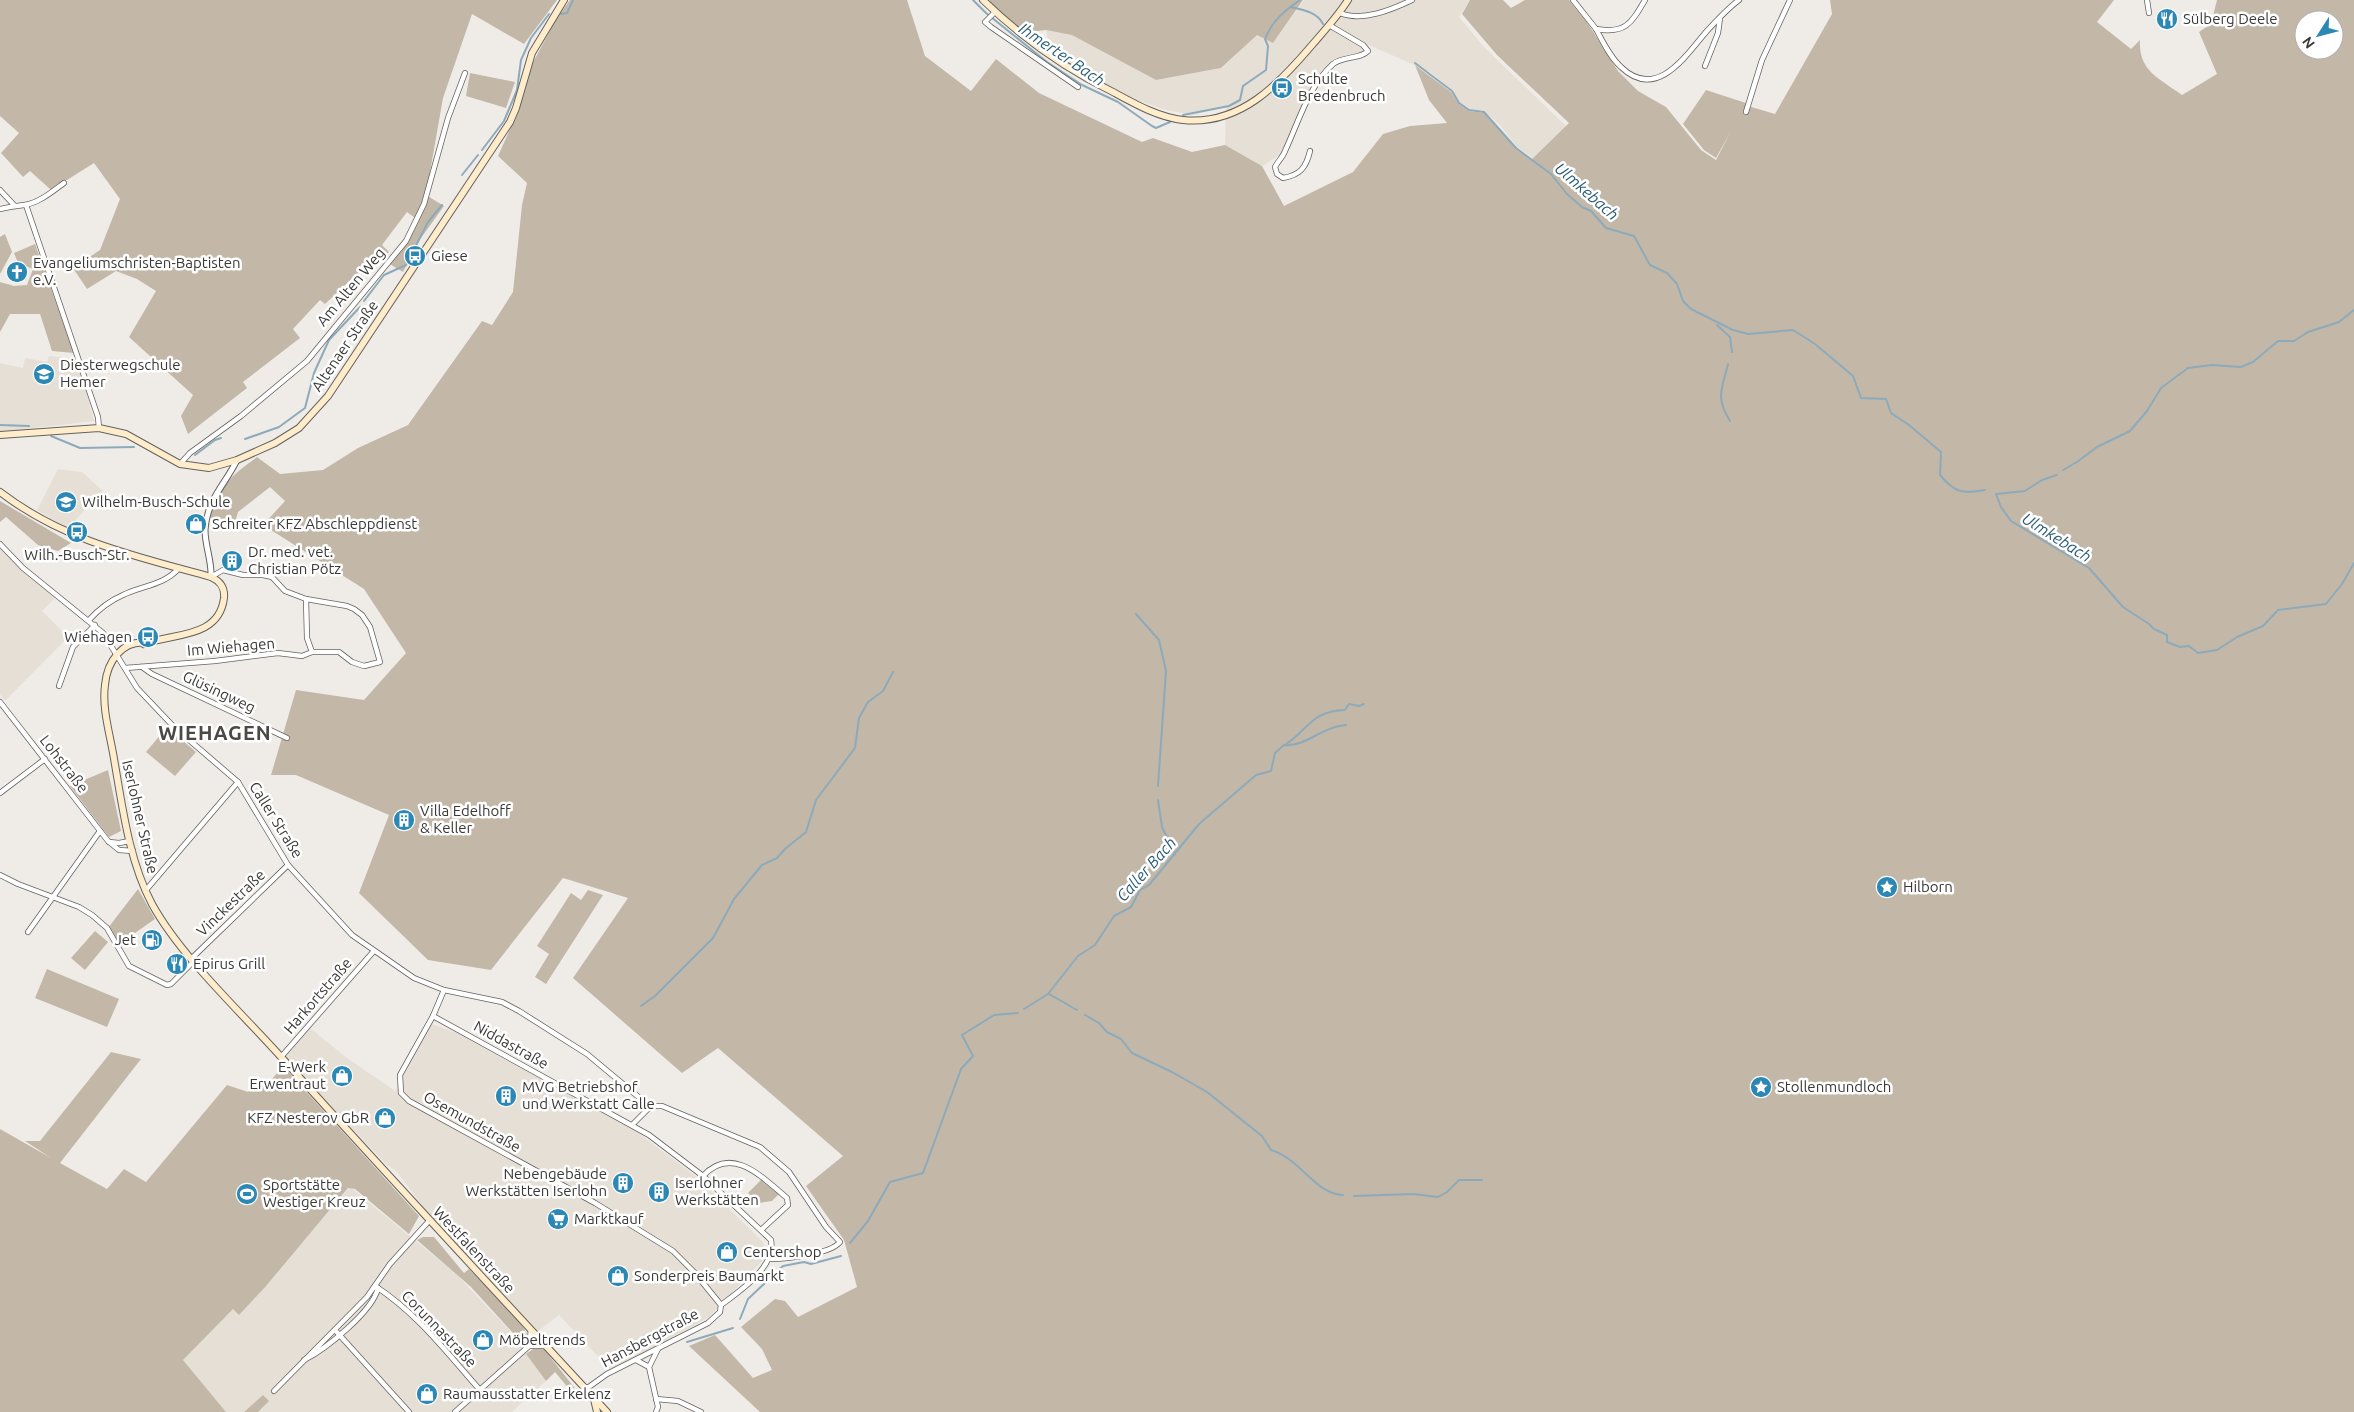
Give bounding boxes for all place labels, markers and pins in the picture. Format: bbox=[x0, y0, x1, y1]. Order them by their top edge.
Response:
restaurant icon: Sülberg Deele bbox=[2155, 7, 2179, 31]
place label: Sülberg Deele bbox=[2183, 10, 2278, 27]
place label: Schulte Bredenbruch bbox=[1298, 70, 1386, 104]
bus stop icon: Schulte Bredenbruch bbox=[1270, 76, 1294, 100]
bus stop icon: Giese bbox=[403, 244, 427, 268]
place label: Giese bbox=[431, 247, 468, 264]
place label: Evangeliumschristen-Baptisten e.V. bbox=[33, 254, 241, 288]
church icon: Evangeliumschristen-Baptisten e.V. bbox=[5, 260, 29, 284]
place label: Diesterwegschule Hemer bbox=[60, 356, 181, 390]
school or university icon: Diesterwegschule Hemer bbox=[32, 362, 56, 386]
school or university icon: Wilhelm-Busch-Schule bbox=[54, 490, 78, 514]
place label: Wilhelm-Busch-Schule bbox=[82, 493, 230, 510]
shop icon: Schreiter KFZ Abschleppdienst bbox=[184, 512, 208, 536]
place label: Schreiter KFZ Abschleppdienst bbox=[212, 515, 417, 532]
bus stop icon: Wilh.-Busch-Str. bbox=[65, 520, 89, 544]
place label: Dr. med. vet. Christian Pötz bbox=[248, 543, 341, 577]
place label: Wilh.-Busch-Str. bbox=[24, 546, 130, 563]
building icon: Dr. med. vet. Christian Pötz bbox=[220, 549, 244, 573]
bus stop icon: Wiehagen bbox=[136, 625, 160, 649]
place label: Wiehagen bbox=[64, 628, 132, 645]
place label: Villa Edelhoff & Keller bbox=[420, 802, 511, 836]
building icon: Villa Edelhoff & Keller bbox=[392, 808, 416, 832]
place icon: Hilborn bbox=[1875, 875, 1899, 899]
place label: Hilborn bbox=[1903, 878, 1953, 895]
fuel station icon: Jet bbox=[140, 928, 164, 952]
place label: Jet bbox=[114, 931, 136, 948]
restaurant icon: Epirus Grill bbox=[165, 952, 189, 976]
place label: Epirus Grill bbox=[193, 955, 265, 972]
place label: E-Werk Erwentraut bbox=[249, 1058, 326, 1092]
shop icon: E-Werk Erwentraut bbox=[330, 1064, 354, 1088]
place icon: Stollenmundloch bbox=[1749, 1075, 1773, 1099]
place label: MVG Betriebshof und Werkstatt Calle bbox=[522, 1078, 655, 1112]
place label: Stollenmundloch bbox=[1777, 1078, 1891, 1095]
building icon: MVG Betriebshof und Werkstatt Calle bbox=[494, 1084, 518, 1108]
shop icon: KFZ Nesterov GbR bbox=[373, 1106, 397, 1130]
place label: KFZ Nesterov GbR bbox=[247, 1109, 369, 1126]
place label: Nebengebäude Werkstätten Iserlohn bbox=[466, 1165, 607, 1199]
building icon: Nebengebäude Werkstätten Iserlohn bbox=[611, 1171, 635, 1195]
place label: Iserlohner Werkstätten bbox=[675, 1174, 759, 1208]
place label: Sportstätte Westiger Kreuz bbox=[263, 1176, 366, 1210]
building icon: Iserlohner Werkstätten bbox=[647, 1180, 671, 1204]
sports icon: Sportstätte Westiger Kreuz bbox=[235, 1182, 259, 1206]
supermarket icon: Marktkauf bbox=[546, 1207, 570, 1231]
place label: Marktkauf bbox=[574, 1210, 644, 1227]
shop icon: Centershop bbox=[715, 1240, 739, 1264]
place label: Centershop bbox=[743, 1243, 821, 1260]
shop icon: Sonderpreis Baumarkt bbox=[606, 1264, 630, 1288]
place label: Sonderpreis Baumarkt bbox=[634, 1267, 784, 1284]
shop icon: Möbeltrends bbox=[471, 1328, 495, 1352]
place label: Möbeltrends bbox=[499, 1331, 586, 1348]
shop icon: Raumausstatter Erkelenz bbox=[415, 1382, 439, 1406]
place label: Raumausstatter Erkelenz bbox=[443, 1385, 611, 1402]

